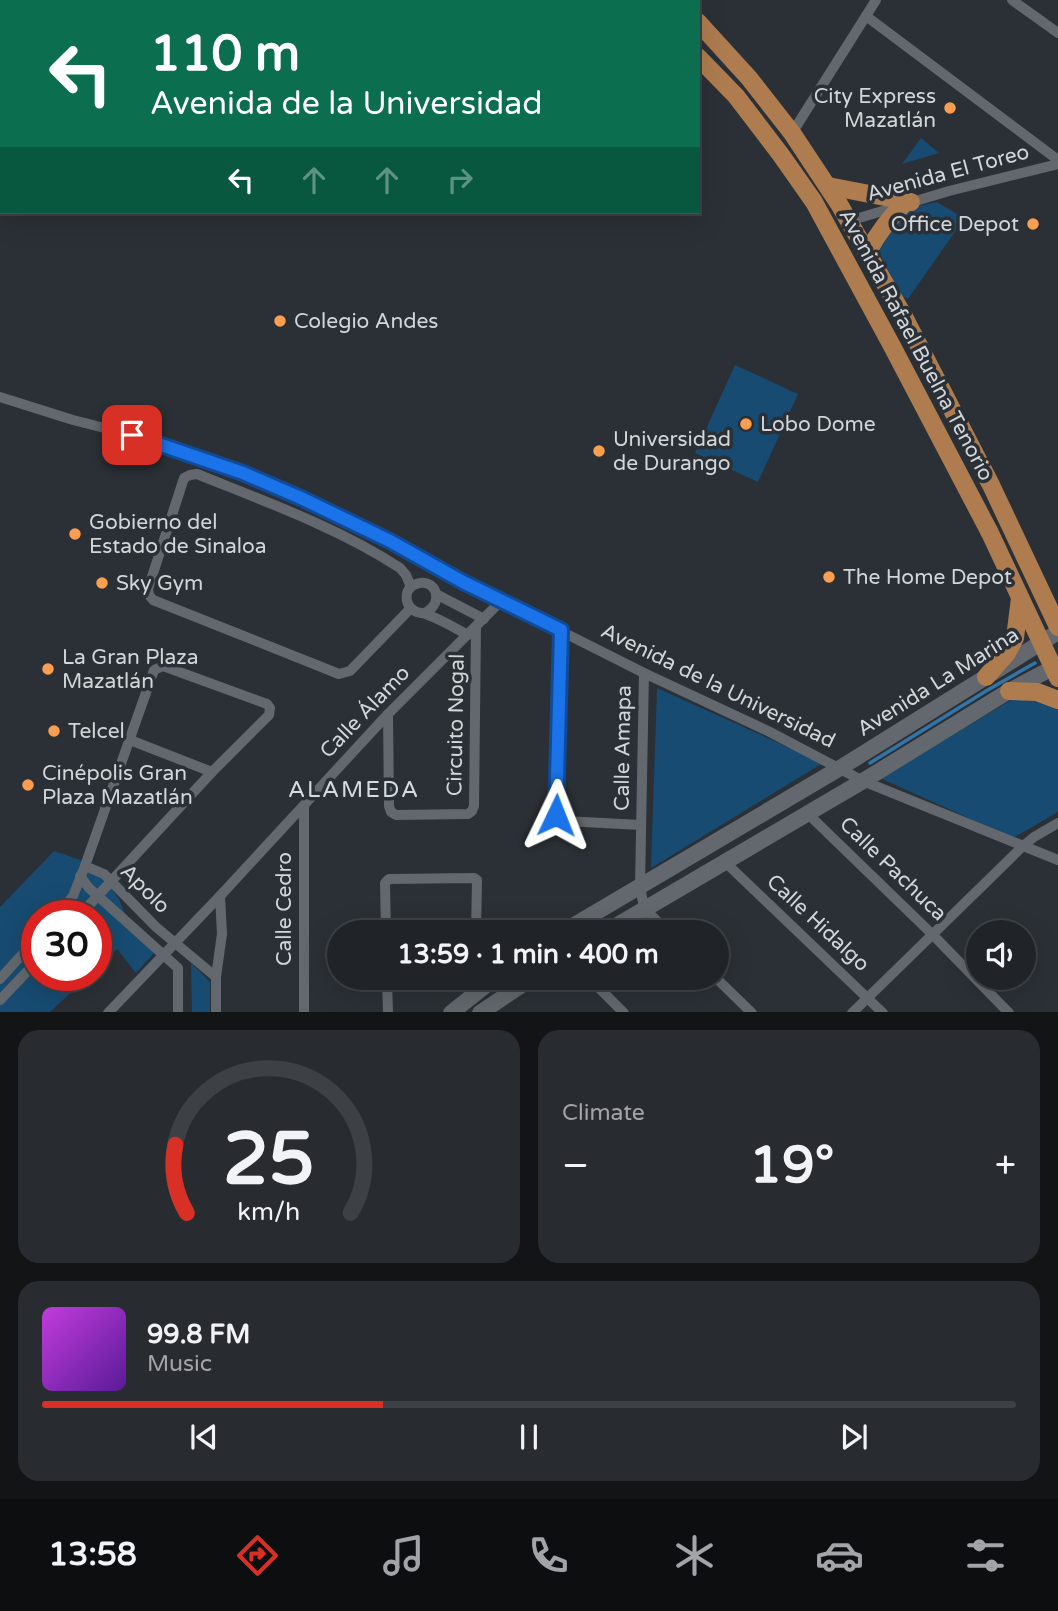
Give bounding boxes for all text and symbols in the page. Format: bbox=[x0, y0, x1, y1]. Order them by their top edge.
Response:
text: 110 m bbox=[150, 25, 300, 84]
icon: left bbox=[35, 28, 126, 119]
place label: City Express Mazatlán bbox=[814, 84, 936, 133]
text: Avenida de la Universidad bbox=[150, 85, 542, 123]
marker: City Express Mazatlán bbox=[942, 100, 958, 116]
street label: Avenida El Toreo bbox=[864, 139, 1032, 207]
icon: left bbox=[222, 161, 260, 199]
icon: ahead bbox=[295, 161, 333, 199]
icon: ahead bbox=[368, 161, 406, 199]
icon: right bbox=[441, 161, 479, 199]
street label: Avenida Rafael Buelna Tenorio bbox=[834, 205, 998, 485]
place label: Office Depot bbox=[891, 212, 1019, 237]
marker: Office Depot bbox=[1025, 216, 1041, 232]
place label: Colegio Andes bbox=[294, 309, 438, 334]
marker: Colegio Andes bbox=[272, 313, 288, 329]
pin bbox=[102, 405, 162, 465]
place label: Lobo Dome bbox=[760, 412, 876, 437]
icon: arrive bbox=[113, 416, 151, 454]
marker: Lobo Dome bbox=[738, 416, 754, 432]
place label: Universidad de Durango bbox=[613, 427, 731, 476]
marker: Universidad de Durango bbox=[591, 443, 607, 459]
place label: Gobierno del Estado de Sinaloa bbox=[89, 510, 267, 559]
marker: Gobierno del Estado de Sinaloa bbox=[67, 526, 83, 542]
place label: The Home Depot bbox=[843, 565, 1012, 590]
marker: The Home Depot bbox=[821, 569, 837, 585]
place label: Sky Gym bbox=[116, 571, 203, 596]
marker: Sky Gym bbox=[94, 575, 110, 591]
street label: Avenida de la Universidad bbox=[597, 618, 839, 754]
street label: Avenida La Marina bbox=[853, 622, 1023, 742]
place label: La Gran Plaza Mazatlán bbox=[62, 645, 199, 694]
street label: Circuito Nogal bbox=[442, 654, 470, 796]
marker: La Gran Plaza Mazatlán bbox=[40, 661, 56, 677]
street label: Calle Álamo bbox=[315, 661, 415, 763]
street label: Calle Amapa bbox=[609, 685, 637, 811]
place label: Telcel bbox=[68, 719, 125, 744]
marker: Telcel bbox=[46, 723, 62, 739]
place label: Cinépolis Gran Plaza Mazatlán bbox=[42, 761, 193, 810]
district label: ALAMEDA bbox=[288, 776, 420, 804]
marker: Cinépolis Gran Plaza Mazatlán bbox=[20, 777, 36, 793]
position arrow bbox=[519, 778, 593, 852]
street label: Calle Pachuca bbox=[834, 812, 952, 926]
street label: Calle Cedro bbox=[272, 852, 297, 966]
street label: Apolo bbox=[115, 859, 175, 919]
street label: Calle Hidalgo bbox=[761, 869, 875, 977]
speed limit sign: 30 bbox=[21, 900, 112, 991]
map controls bbox=[966, 920, 1036, 990]
button: sound bbox=[966, 920, 1036, 990]
text: 13:59 · 1 min · 400 m bbox=[397, 939, 659, 970]
text: Climate bbox=[562, 1099, 645, 1127]
text: 25 bbox=[223, 1116, 315, 1204]
text: 19° bbox=[749, 1134, 834, 1197]
text: − bbox=[562, 1143, 589, 1189]
text: + bbox=[995, 1143, 1016, 1189]
text: km/h bbox=[238, 1196, 300, 1226]
text: 99.8 FM bbox=[147, 1319, 250, 1350]
text: Music bbox=[147, 1350, 212, 1378]
icon: previous bbox=[185, 1418, 223, 1456]
icon: pause bbox=[510, 1418, 548, 1456]
icon: next bbox=[835, 1418, 873, 1456]
icon: directions bbox=[233, 1531, 282, 1580]
icon: music bbox=[379, 1531, 428, 1580]
icon: phone bbox=[524, 1531, 573, 1580]
icon: climate bbox=[670, 1531, 719, 1580]
icon: car bbox=[815, 1531, 864, 1580]
icon: filters bbox=[961, 1531, 1010, 1580]
text: 13:58 bbox=[48, 1536, 137, 1574]

